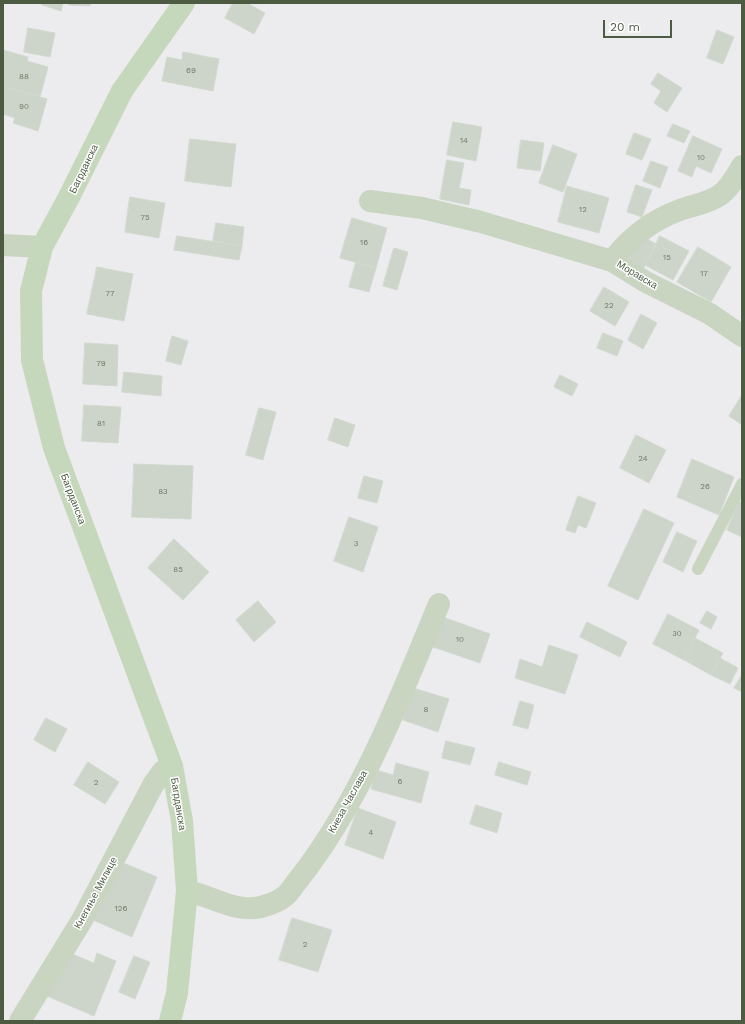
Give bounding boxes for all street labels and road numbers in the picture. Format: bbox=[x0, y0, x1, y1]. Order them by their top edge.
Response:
street label: Багрданска bbox=[67, 142, 101, 196]
street label: Моравска bbox=[614, 258, 660, 292]
street label: Багрданска bbox=[58, 472, 88, 526]
street label: Кнеза Часлава bbox=[326, 769, 370, 835]
street label: Багрданска bbox=[168, 777, 188, 831]
street label: Кнегиње Милице bbox=[72, 855, 120, 931]

